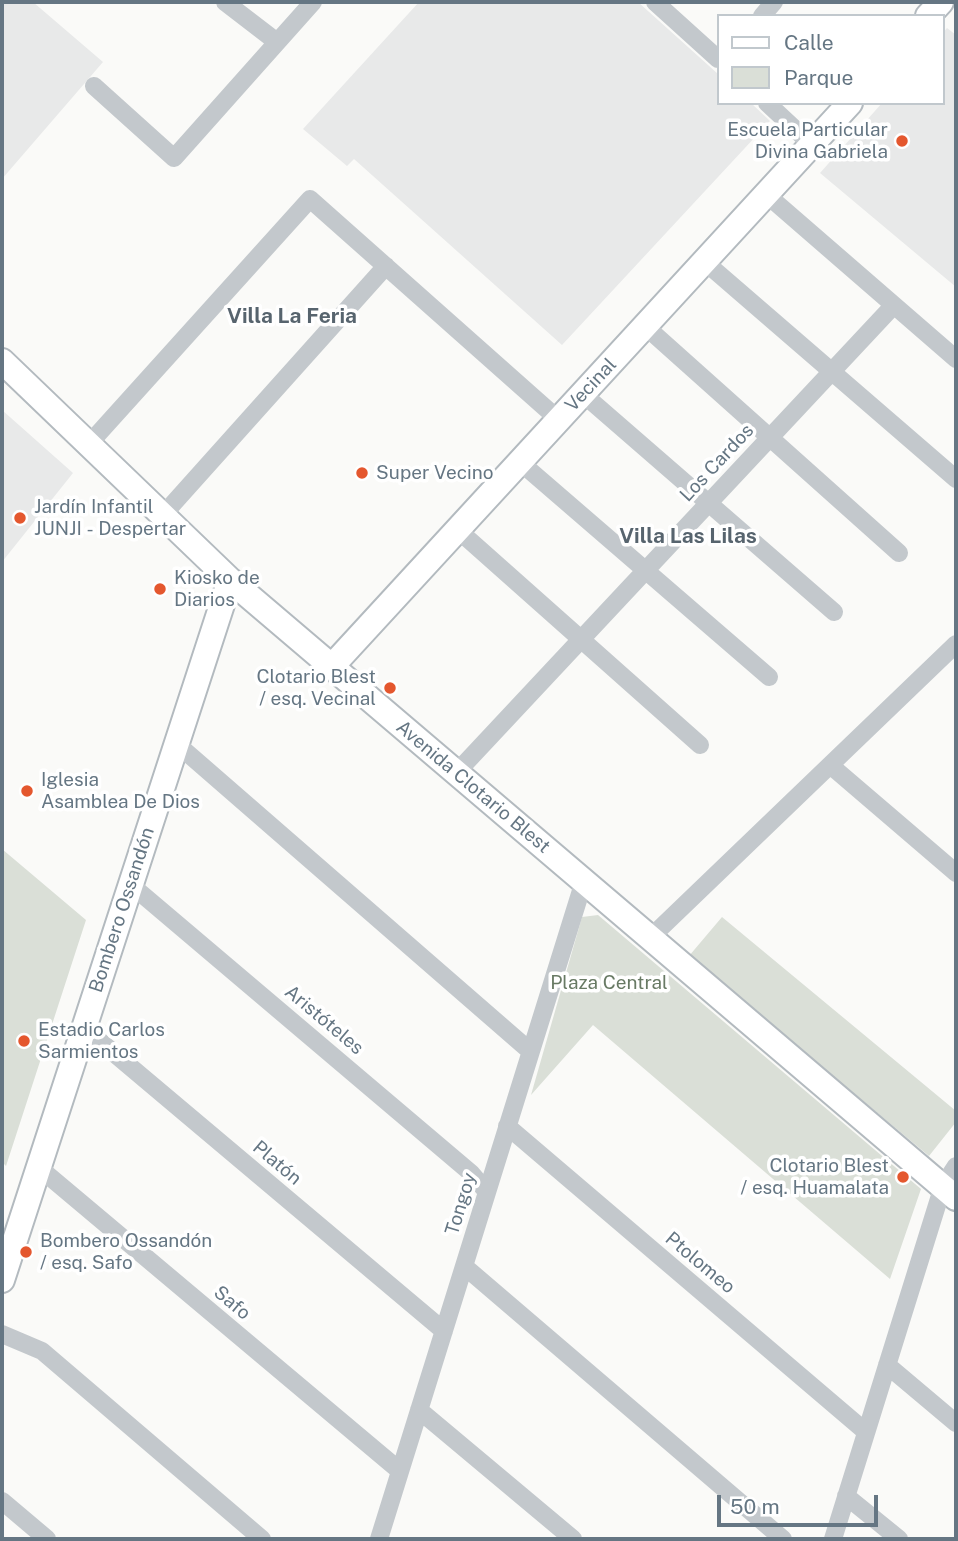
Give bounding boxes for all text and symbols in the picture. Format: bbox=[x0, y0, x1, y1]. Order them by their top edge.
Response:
legend bbox=[716, 14, 944, 105]
text: Calle bbox=[784, 30, 834, 55]
text: Parque bbox=[784, 65, 853, 90]
place label: Escuela Particular Divina Gabriela bbox=[727, 119, 888, 163]
marker: Escuela Particular Divina Gabriela bbox=[894, 133, 910, 149]
district label: Villa La Feria bbox=[227, 304, 357, 330]
street label: Vecinal bbox=[561, 353, 621, 417]
street label: Los Cardos bbox=[675, 419, 759, 507]
place label: Super Vecino bbox=[376, 462, 493, 484]
marker: Super Vecino bbox=[354, 465, 370, 481]
place label: Jardín Infantil JUNJI - Despertar bbox=[34, 496, 186, 540]
marker: Jardín Infantil JUNJI - Despertar bbox=[12, 510, 28, 526]
district label: Villa Las Lilas bbox=[619, 524, 757, 550]
place label: Kiosko de Diarios bbox=[174, 567, 260, 611]
marker: Kiosko de Diarios bbox=[152, 581, 168, 597]
place label: Clotario Blest / esq. Vecinal bbox=[256, 666, 376, 710]
marker: Clotario Blest / esq. Vecinal bbox=[382, 680, 398, 696]
street label: Avenida Clotario Blest bbox=[391, 716, 555, 858]
place label: Iglesia Asamblea De Dios bbox=[41, 769, 200, 813]
marker: Iglesia Asamblea De Dios bbox=[19, 783, 35, 799]
street label: Bombero Ossandón bbox=[85, 825, 159, 995]
park label: Plaza Central bbox=[550, 972, 668, 994]
street label: Aristóteles bbox=[280, 980, 368, 1060]
place label: Estadio Carlos Sarmientos bbox=[38, 1019, 165, 1063]
marker: Estadio Carlos Sarmientos bbox=[16, 1033, 32, 1049]
street label: Platón bbox=[248, 1136, 306, 1190]
place label: Clotario Blest / esq. Huamalata bbox=[741, 1155, 889, 1199]
marker: Clotario Blest / esq. Huamalata bbox=[895, 1169, 911, 1185]
street label: Tongoy bbox=[441, 1170, 481, 1238]
street label: Ptolomeo bbox=[660, 1227, 740, 1299]
place label: Bombero Ossandón / esq. Safo bbox=[40, 1230, 212, 1274]
marker: Bombero Ossandón / esq. Safo bbox=[18, 1244, 34, 1260]
street label: Safo bbox=[209, 1281, 255, 1325]
scale bar bbox=[720, 1482, 881, 1526]
text: 50 m bbox=[730, 1494, 780, 1519]

